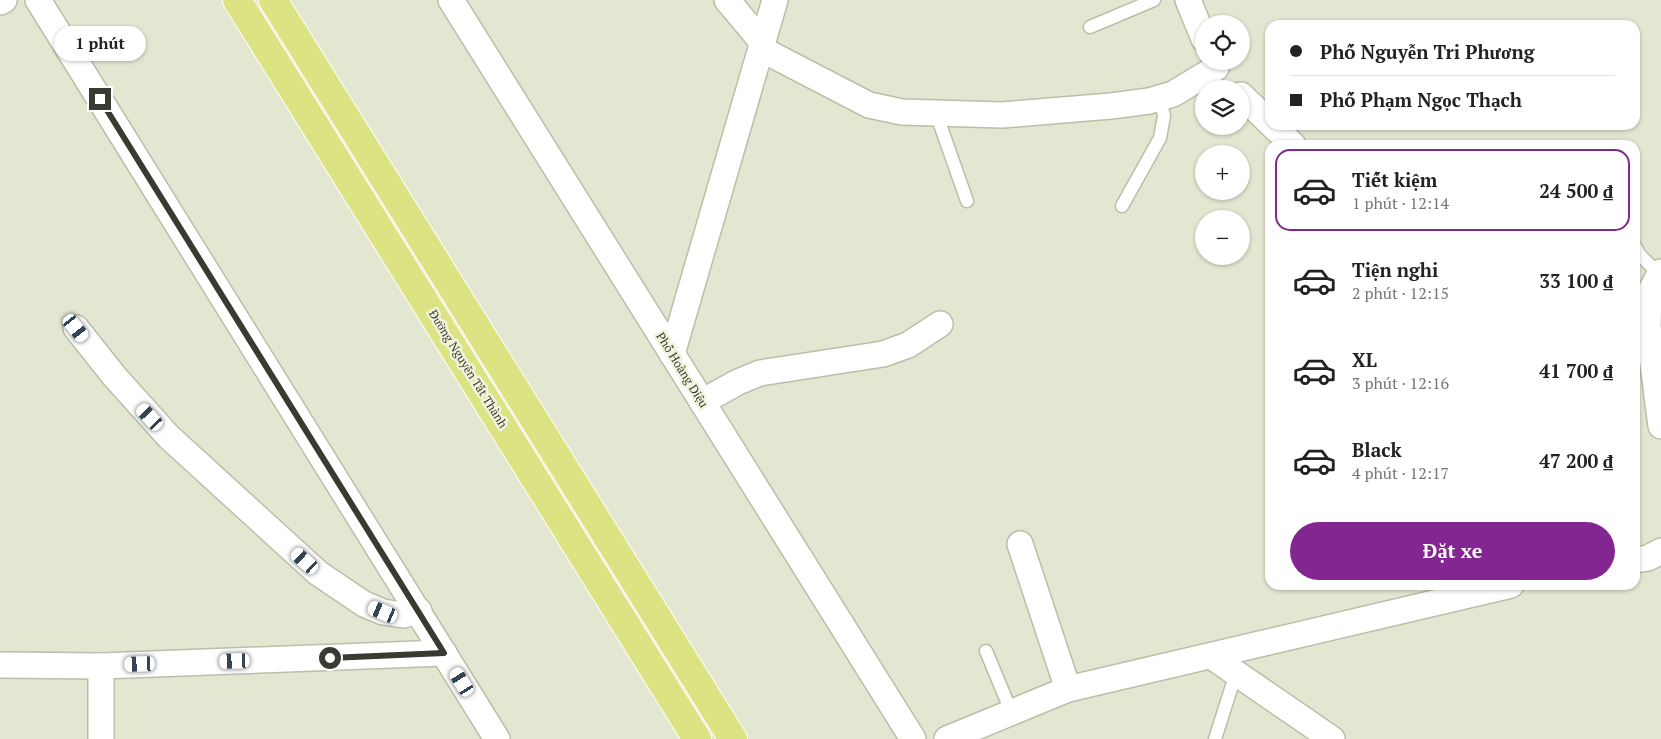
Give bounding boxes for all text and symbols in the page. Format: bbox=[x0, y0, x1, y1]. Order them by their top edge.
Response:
map controls bbox=[1195, 15, 1250, 265]
button: locate bbox=[1195, 15, 1250, 70]
callout: 1 phút bbox=[54, 27, 146, 62]
text: 1 phút bbox=[75, 32, 125, 54]
text: Phố Nguyễn Tri Phương bbox=[1320, 39, 1534, 64]
button: layers bbox=[1195, 80, 1250, 135]
text: Phố Phạm Ngọc Thạch bbox=[1320, 87, 1522, 112]
route end bbox=[89, 88, 111, 110]
button: + bbox=[1195, 145, 1250, 200]
text: Tiết kiệm bbox=[1352, 167, 1437, 192]
icon: car bbox=[1292, 168, 1337, 213]
text: 24 500 ₫ bbox=[1539, 178, 1613, 203]
text: 1 phút · 12:14 bbox=[1352, 192, 1449, 214]
button: − bbox=[1195, 210, 1250, 265]
text: Tiện nghi bbox=[1352, 257, 1438, 282]
icon: car bbox=[1292, 258, 1337, 303]
text: 33 100 ₫ bbox=[1539, 268, 1613, 293]
text: 2 phút · 12:15 bbox=[1352, 282, 1449, 304]
street label: Đường Nguyễn Tất Thành bbox=[426, 307, 511, 430]
car bbox=[60, 312, 91, 344]
street label: Phố Hoàng Diệu bbox=[653, 329, 712, 410]
text: XL bbox=[1352, 347, 1377, 372]
icon: car bbox=[1292, 348, 1337, 393]
text: 41 700 ₫ bbox=[1539, 358, 1613, 383]
text: 3 phút · 12:16 bbox=[1352, 372, 1449, 394]
car bbox=[134, 401, 165, 433]
text: Black bbox=[1352, 437, 1402, 462]
icon: car bbox=[1292, 438, 1337, 483]
text: 47 200 ₫ bbox=[1539, 448, 1613, 473]
text: 4 phút · 12:17 bbox=[1352, 462, 1449, 484]
button: Đặt xe bbox=[1290, 522, 1615, 580]
car bbox=[288, 545, 321, 577]
car bbox=[366, 599, 399, 625]
route start bbox=[319, 647, 341, 669]
car bbox=[219, 653, 250, 669]
car bbox=[124, 656, 155, 672]
car bbox=[447, 665, 476, 699]

